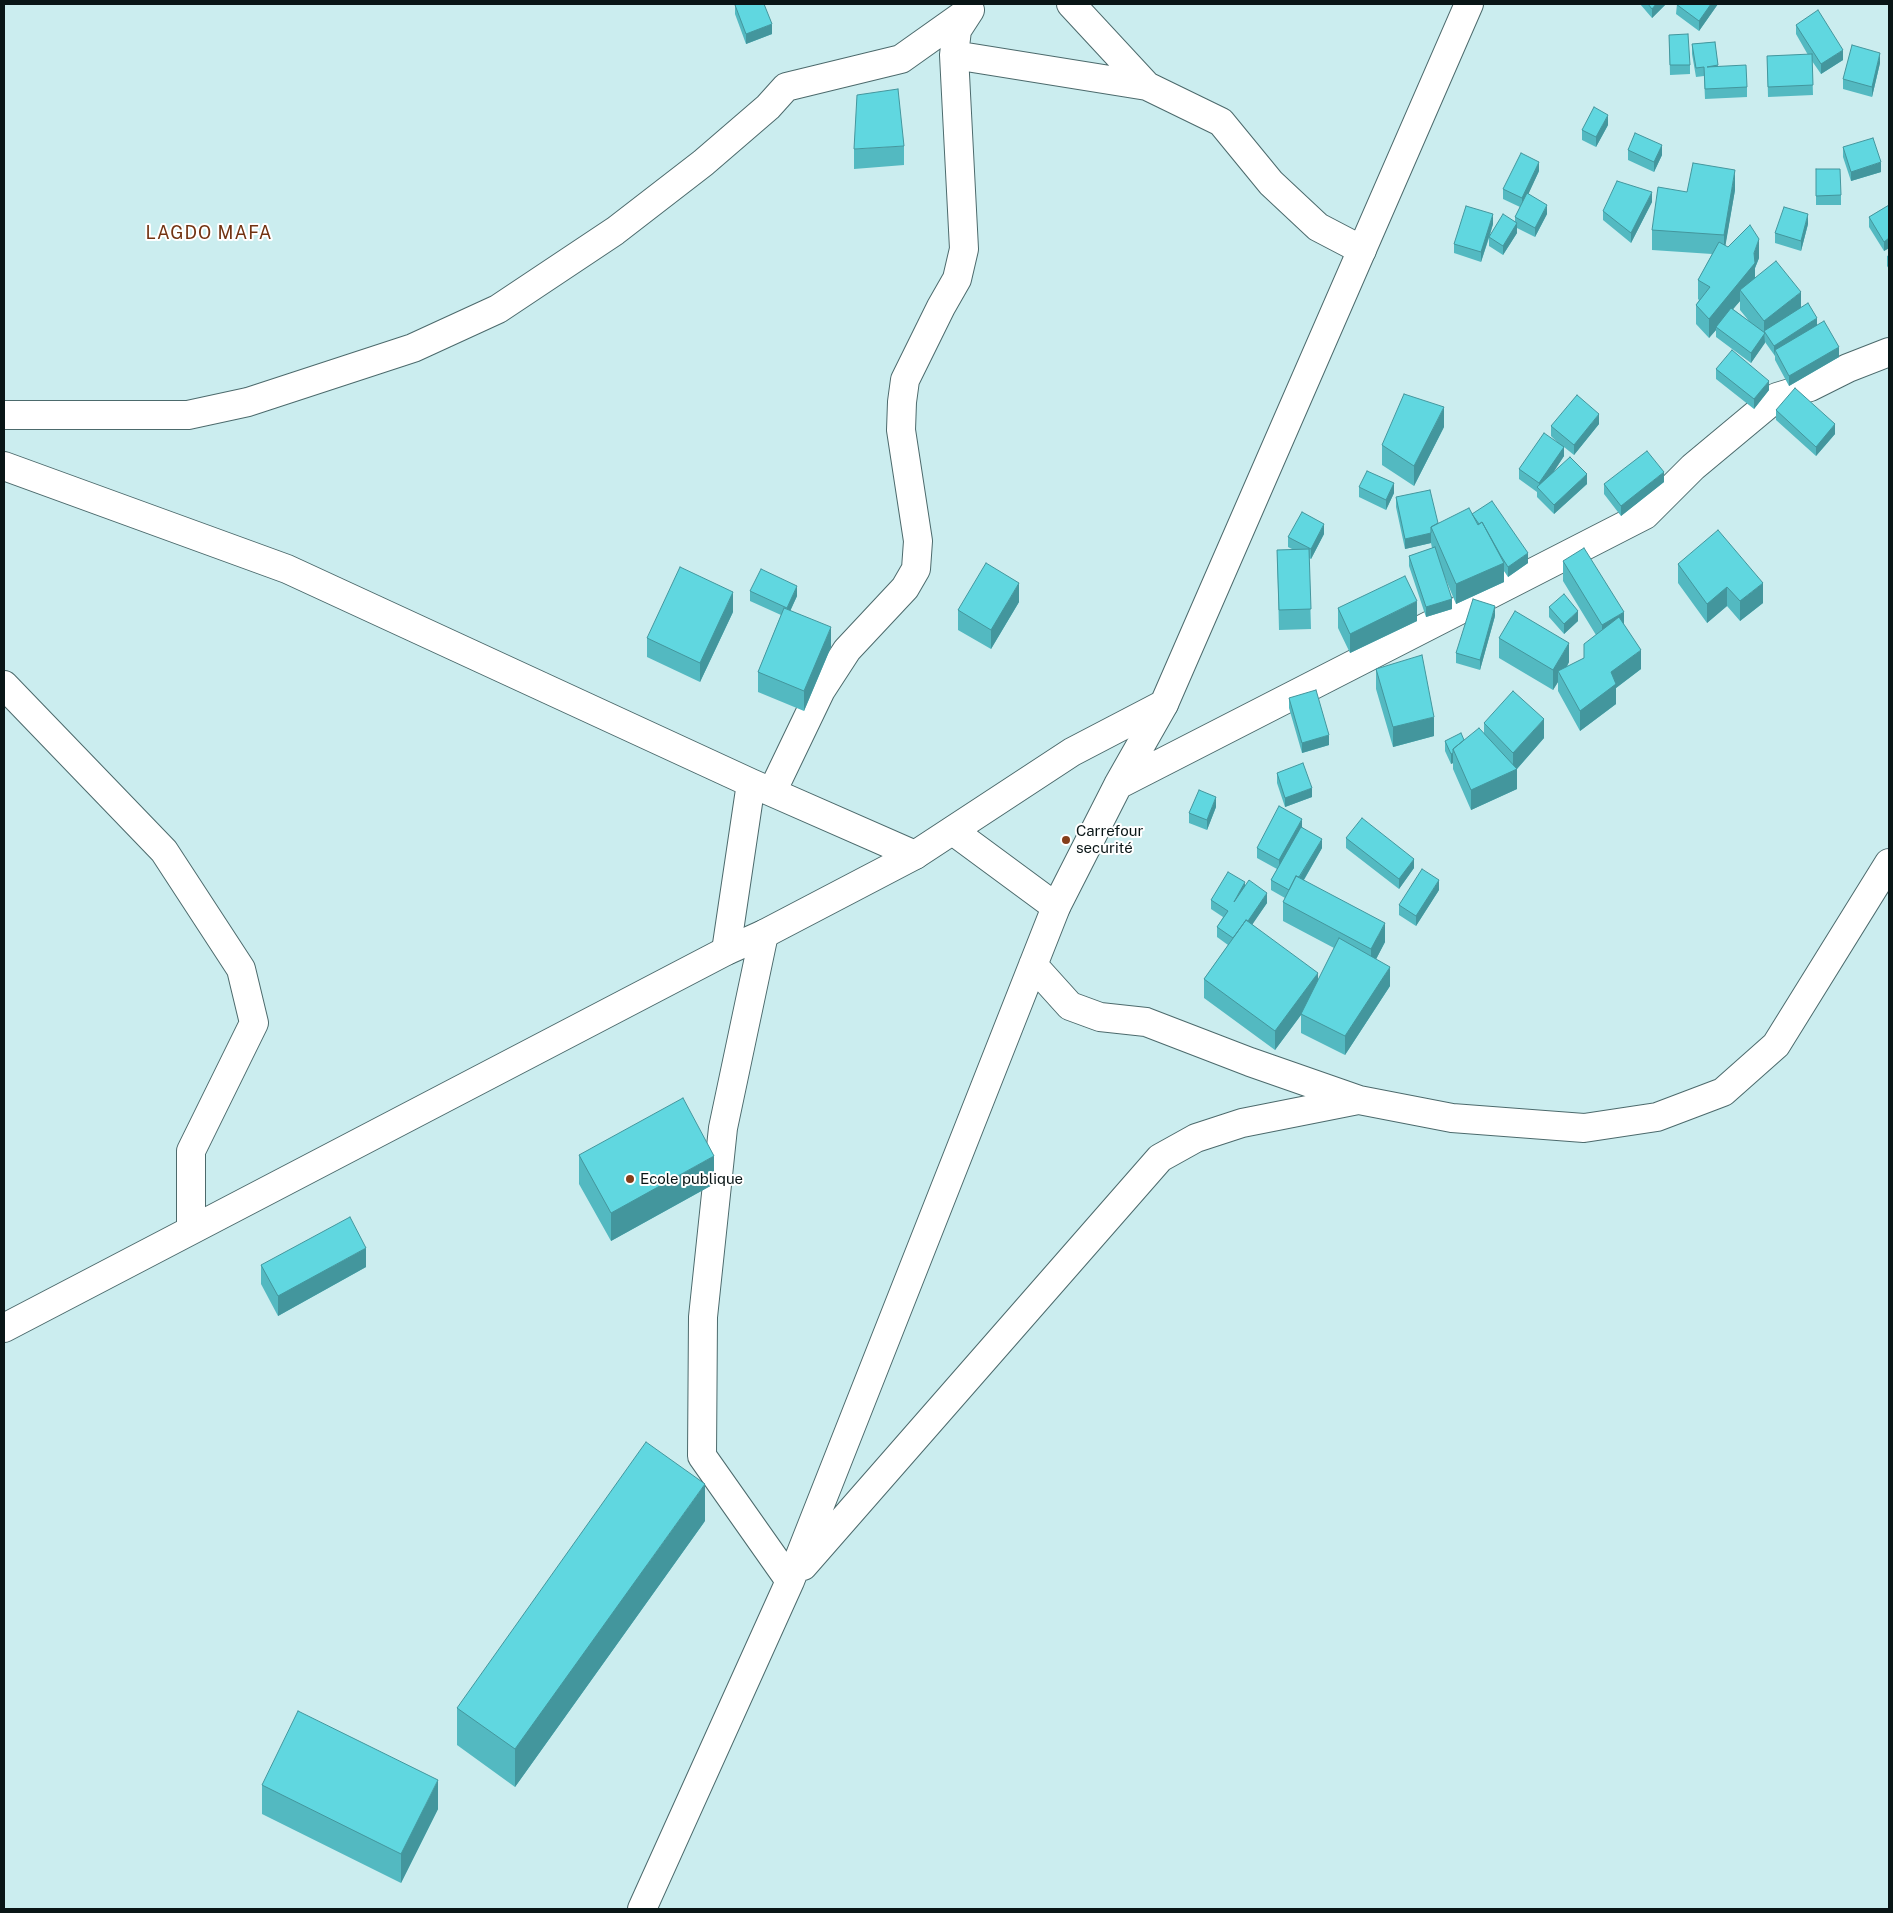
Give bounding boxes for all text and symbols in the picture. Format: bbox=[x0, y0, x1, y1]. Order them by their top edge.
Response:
district label: LAGDO MAFA bbox=[144, 222, 274, 244]
place label: Carrefour securité bbox=[1076, 822, 1143, 857]
marker: Carrefour securité bbox=[1060, 834, 1072, 846]
place label: Ecole publique bbox=[640, 1170, 743, 1188]
marker: Ecole publique bbox=[624, 1173, 636, 1185]

